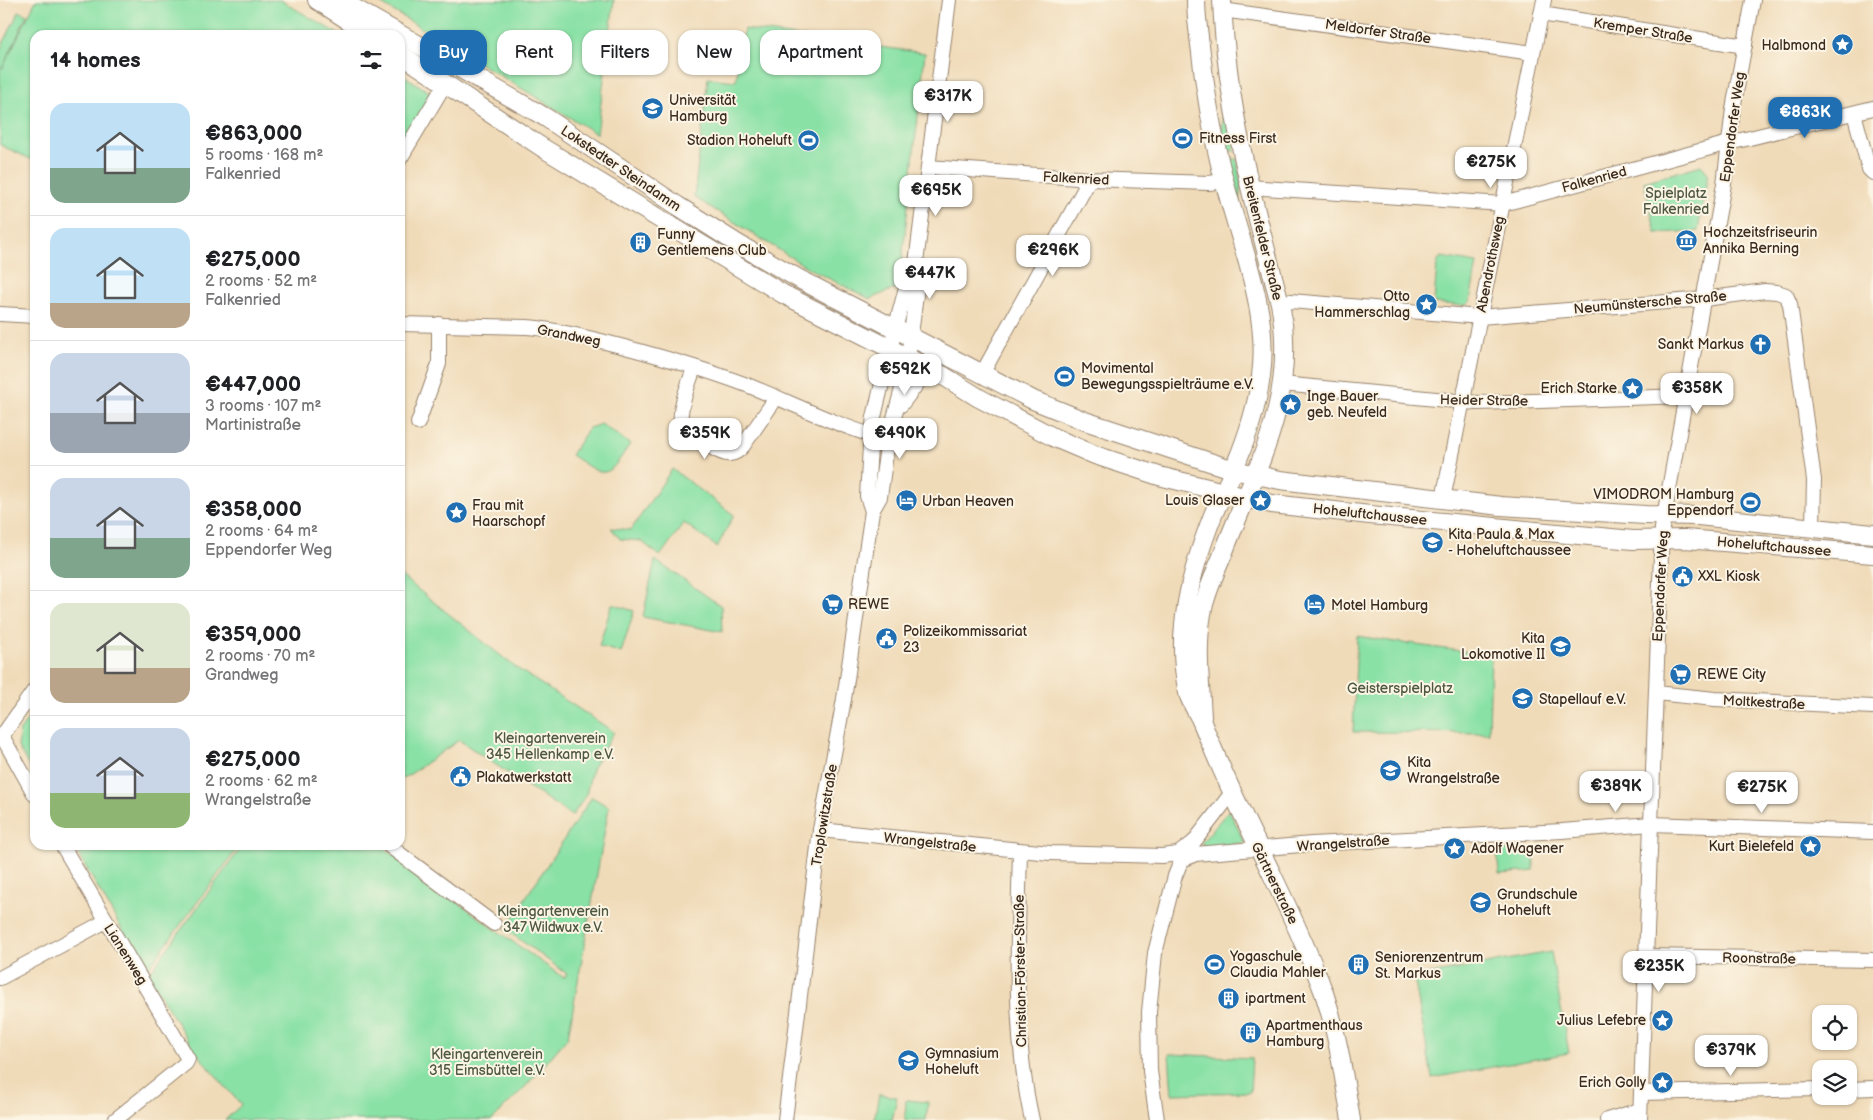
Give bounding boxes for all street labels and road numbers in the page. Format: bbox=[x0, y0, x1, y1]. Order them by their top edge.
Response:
street label: Kremper Straße bbox=[1592, 14, 1694, 47]
street label: Meldorfer Straße bbox=[1324, 16, 1432, 47]
street label: Eppendorfer Weg bbox=[1716, 71, 1749, 183]
street label: Lokstedter Steindamm bbox=[557, 122, 684, 215]
street label: Falkenried bbox=[1560, 163, 1628, 196]
street label: Falkenried bbox=[1042, 168, 1110, 189]
street label: Breitenfelder Straße bbox=[1239, 174, 1286, 302]
street label: Abendrothsweg bbox=[1473, 214, 1508, 314]
street label: Neumünstersche Straße bbox=[1573, 287, 1727, 318]
street label: Grandweg bbox=[536, 321, 602, 350]
street label: Heider Straße bbox=[1440, 391, 1528, 410]
street label: Hoheluftchaussee bbox=[1312, 500, 1428, 529]
street label: Eppendorfer Weg bbox=[1649, 530, 1672, 642]
street label: Hoheluftchaussee bbox=[1716, 533, 1832, 560]
street label: Moltkestraße bbox=[1722, 692, 1806, 713]
street label: Troplowitzstraße bbox=[808, 763, 841, 867]
street label: Wrangelstraße bbox=[883, 829, 977, 856]
street label: Wrangelstraße bbox=[1296, 832, 1390, 855]
street label: Gärtnerstraße bbox=[1247, 839, 1302, 927]
street label: Christian-Förster-Straße bbox=[1011, 894, 1030, 1048]
street label: Lianenweg bbox=[100, 921, 151, 988]
street label: Roonstraße bbox=[1722, 949, 1796, 968]

